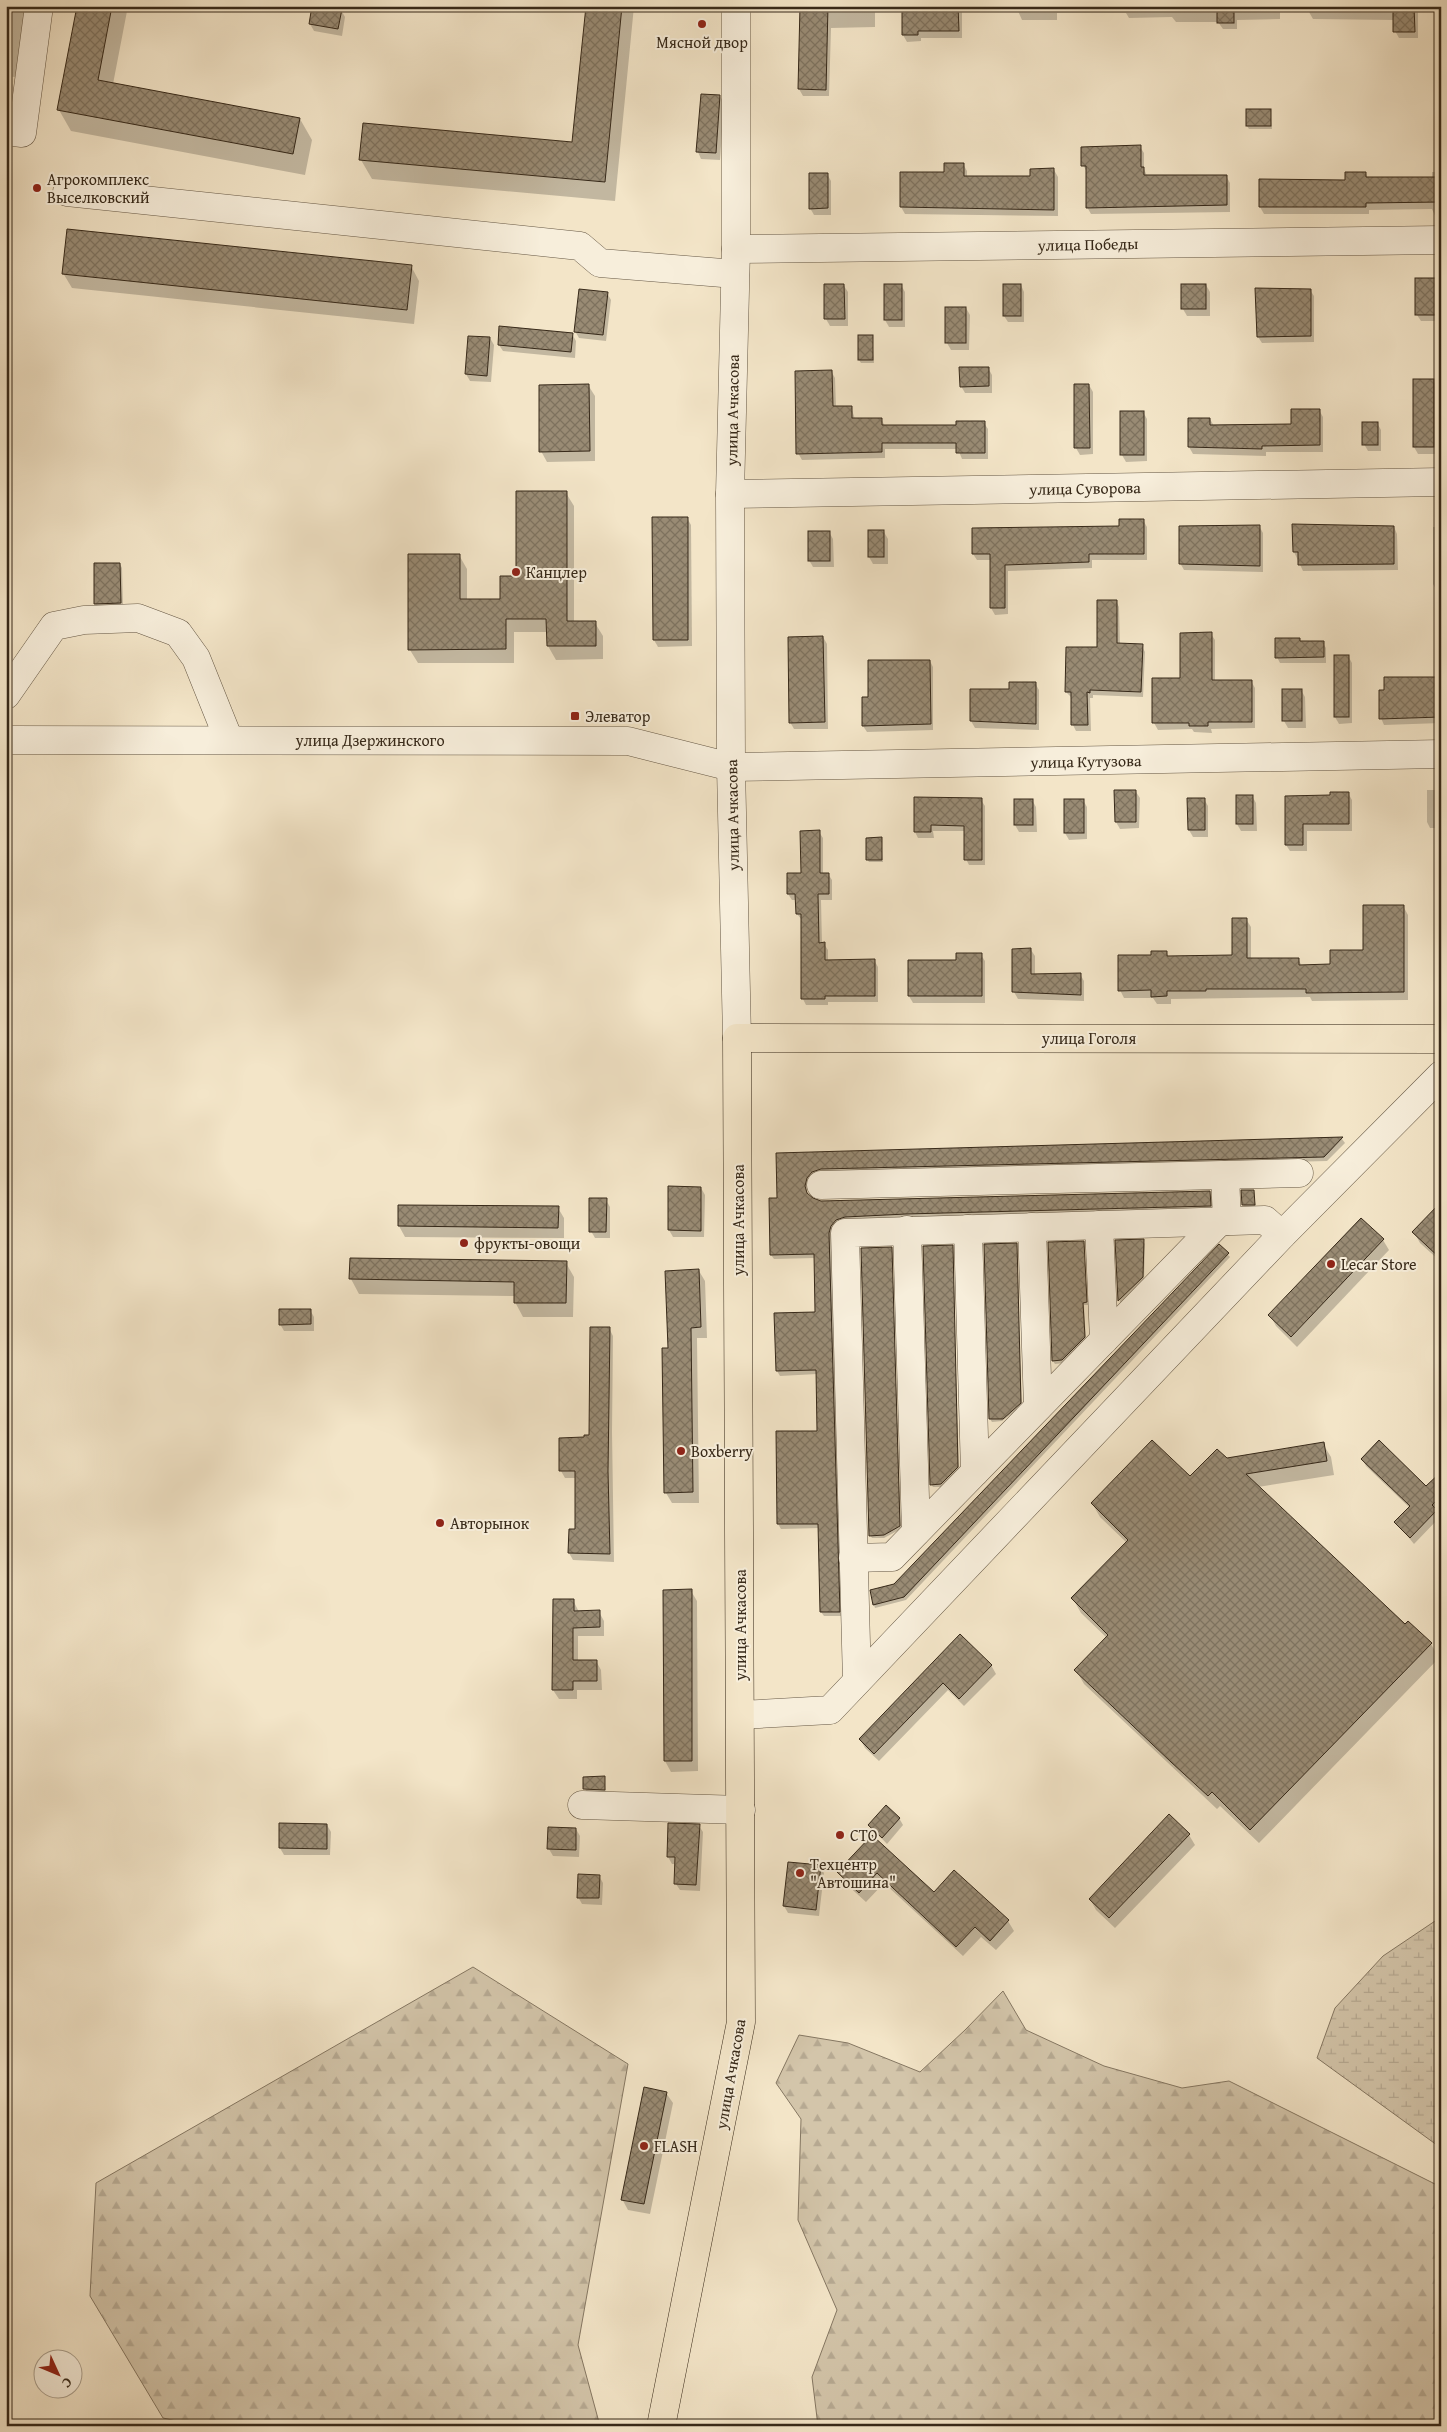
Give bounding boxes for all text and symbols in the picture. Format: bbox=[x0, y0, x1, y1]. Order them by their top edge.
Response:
marker: Мясной двор bbox=[696, 18, 708, 30]
place label: Мясной двор bbox=[656, 30, 748, 54]
place label: Агрокомплекс Выселковский bbox=[47, 167, 150, 209]
marker: Агрокомплекс Выселковский bbox=[31, 182, 43, 194]
street label: улица Победы bbox=[1036, 231, 1139, 257]
street label: улица Ачкасова bbox=[719, 354, 745, 467]
street label: улица Суворова bbox=[1028, 475, 1141, 501]
place label: Канцлер bbox=[526, 560, 587, 584]
marker: Канцлер bbox=[510, 566, 522, 578]
place label: Элеватор bbox=[585, 704, 651, 728]
marker: Элеватор bbox=[569, 710, 581, 722]
street label: улица Дзержинского bbox=[294, 728, 445, 752]
street label: улица Кутузова bbox=[1029, 748, 1142, 774]
street label: улица Ачкасова bbox=[719, 759, 745, 872]
street label: улица Гоголя bbox=[1041, 1026, 1136, 1050]
street label: улица Ачкасова bbox=[726, 1164, 750, 1277]
place label: фрукты-овощи bbox=[474, 1231, 581, 1255]
marker: фрукты-овощи bbox=[458, 1237, 470, 1249]
place label: Lecar Store bbox=[1341, 1252, 1417, 1276]
marker: Lecar Store bbox=[1325, 1258, 1337, 1270]
place label: Boxberry bbox=[691, 1439, 753, 1463]
marker: Boxberry bbox=[675, 1445, 687, 1457]
place label: Авторынок bbox=[450, 1511, 530, 1535]
marker: Авторынок bbox=[434, 1517, 446, 1529]
street label: улица Ачкасова bbox=[728, 1569, 752, 1682]
place label: СТО bbox=[850, 1823, 878, 1847]
marker: СТО bbox=[834, 1829, 846, 1841]
place label: Техцентр "Автошина" bbox=[810, 1852, 896, 1894]
marker: Техцентр "Автошина" bbox=[794, 1867, 806, 1879]
street label: улица Ачкасова bbox=[708, 2017, 752, 2132]
place label: FLASH bbox=[654, 2134, 698, 2158]
marker: FLASH bbox=[638, 2140, 650, 2152]
north arrow bbox=[32, 2350, 82, 2400]
text: С bbox=[57, 2373, 77, 2393]

